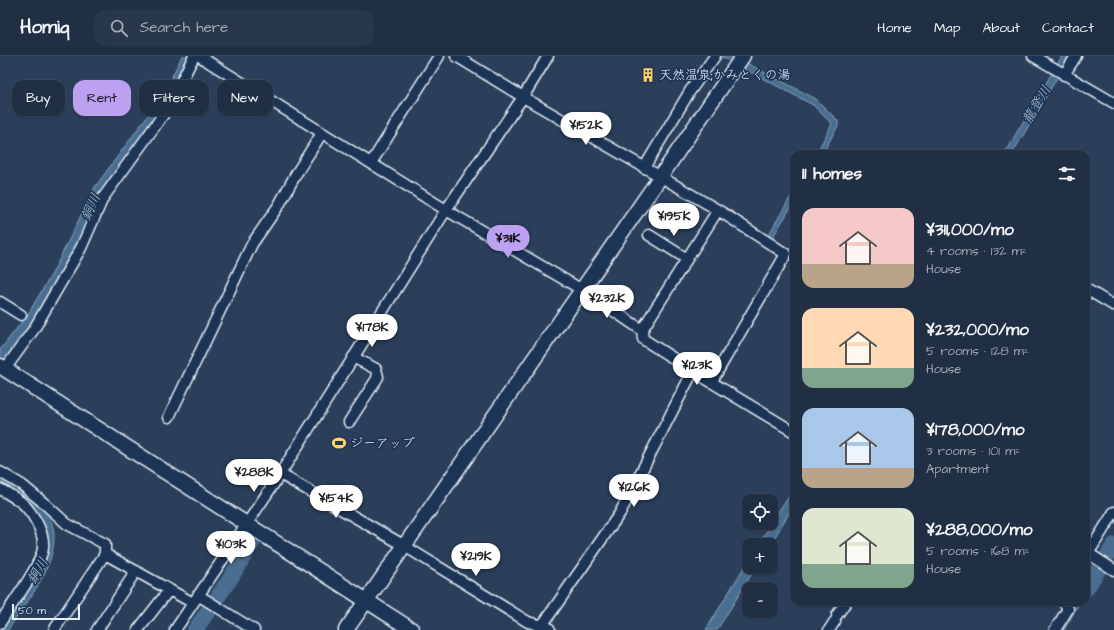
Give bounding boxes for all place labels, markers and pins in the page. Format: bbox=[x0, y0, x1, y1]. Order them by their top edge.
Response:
place label: 天然温泉;かみとくの湯 bbox=[659, 66, 791, 84]
building icon: 天然温泉;かみとくの湯 bbox=[640, 67, 656, 83]
pin: ¥152K bbox=[558, 112, 614, 146]
pin: ¥195K bbox=[646, 203, 702, 237]
pin: ¥311K bbox=[480, 225, 536, 259]
pin: ¥232K bbox=[579, 285, 635, 319]
pin: ¥178K bbox=[344, 314, 400, 348]
pin: ¥123K bbox=[669, 352, 725, 386]
place label: ジーアップ bbox=[350, 434, 415, 452]
sports icon: ジーアップ bbox=[331, 435, 347, 451]
pin: ¥288K bbox=[226, 459, 282, 493]
pin: ¥126K bbox=[606, 474, 662, 508]
pin: ¥154K bbox=[308, 485, 364, 519]
pin: ¥103K bbox=[203, 531, 259, 565]
pin: ¥219K bbox=[448, 543, 504, 577]

